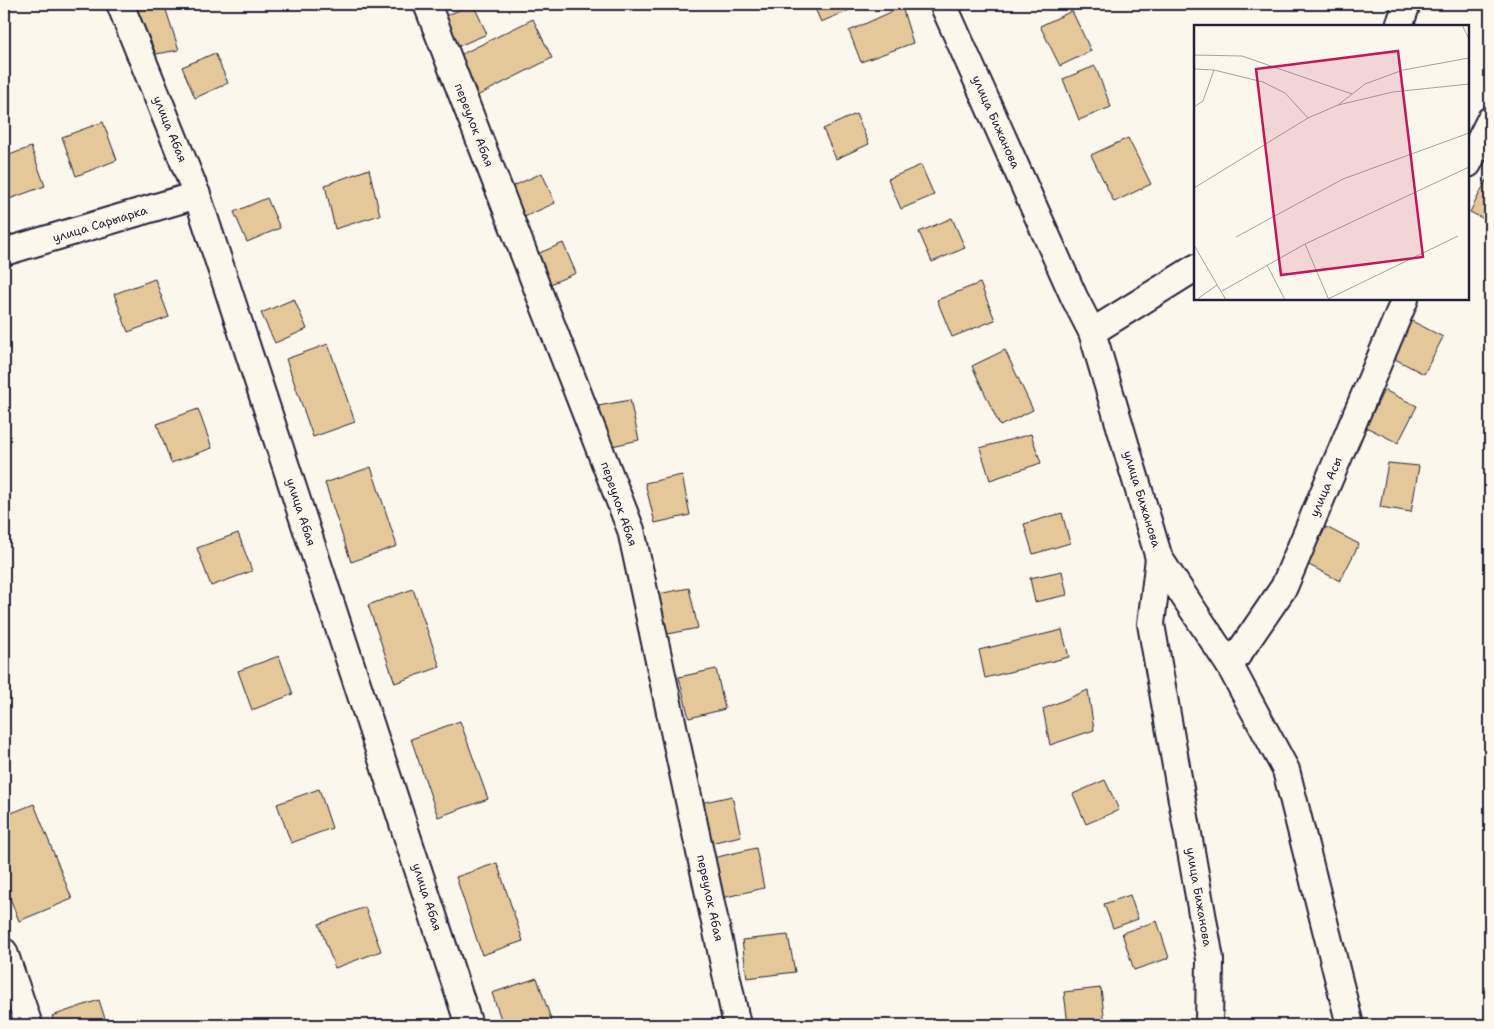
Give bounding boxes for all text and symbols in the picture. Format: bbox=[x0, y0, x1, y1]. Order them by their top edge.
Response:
inset map bbox=[1194, 25, 1469, 300]
street label: улица Бижанова bbox=[968, 73, 1024, 172]
street label: переулок Абая bbox=[451, 81, 497, 169]
street label: улица Абая bbox=[149, 93, 191, 165]
street label: улица Сарыарка bbox=[51, 202, 150, 246]
street label: улица Бижанова bbox=[1120, 449, 1164, 550]
street label: улица Асы bbox=[1306, 455, 1346, 519]
street label: переулок Абая bbox=[597, 460, 641, 548]
street label: улица Абая bbox=[283, 476, 319, 548]
street label: улица Бижанова bbox=[1182, 846, 1216, 948]
street label: переулок Абая bbox=[693, 853, 727, 943]
street label: улица Абая bbox=[409, 861, 445, 933]

